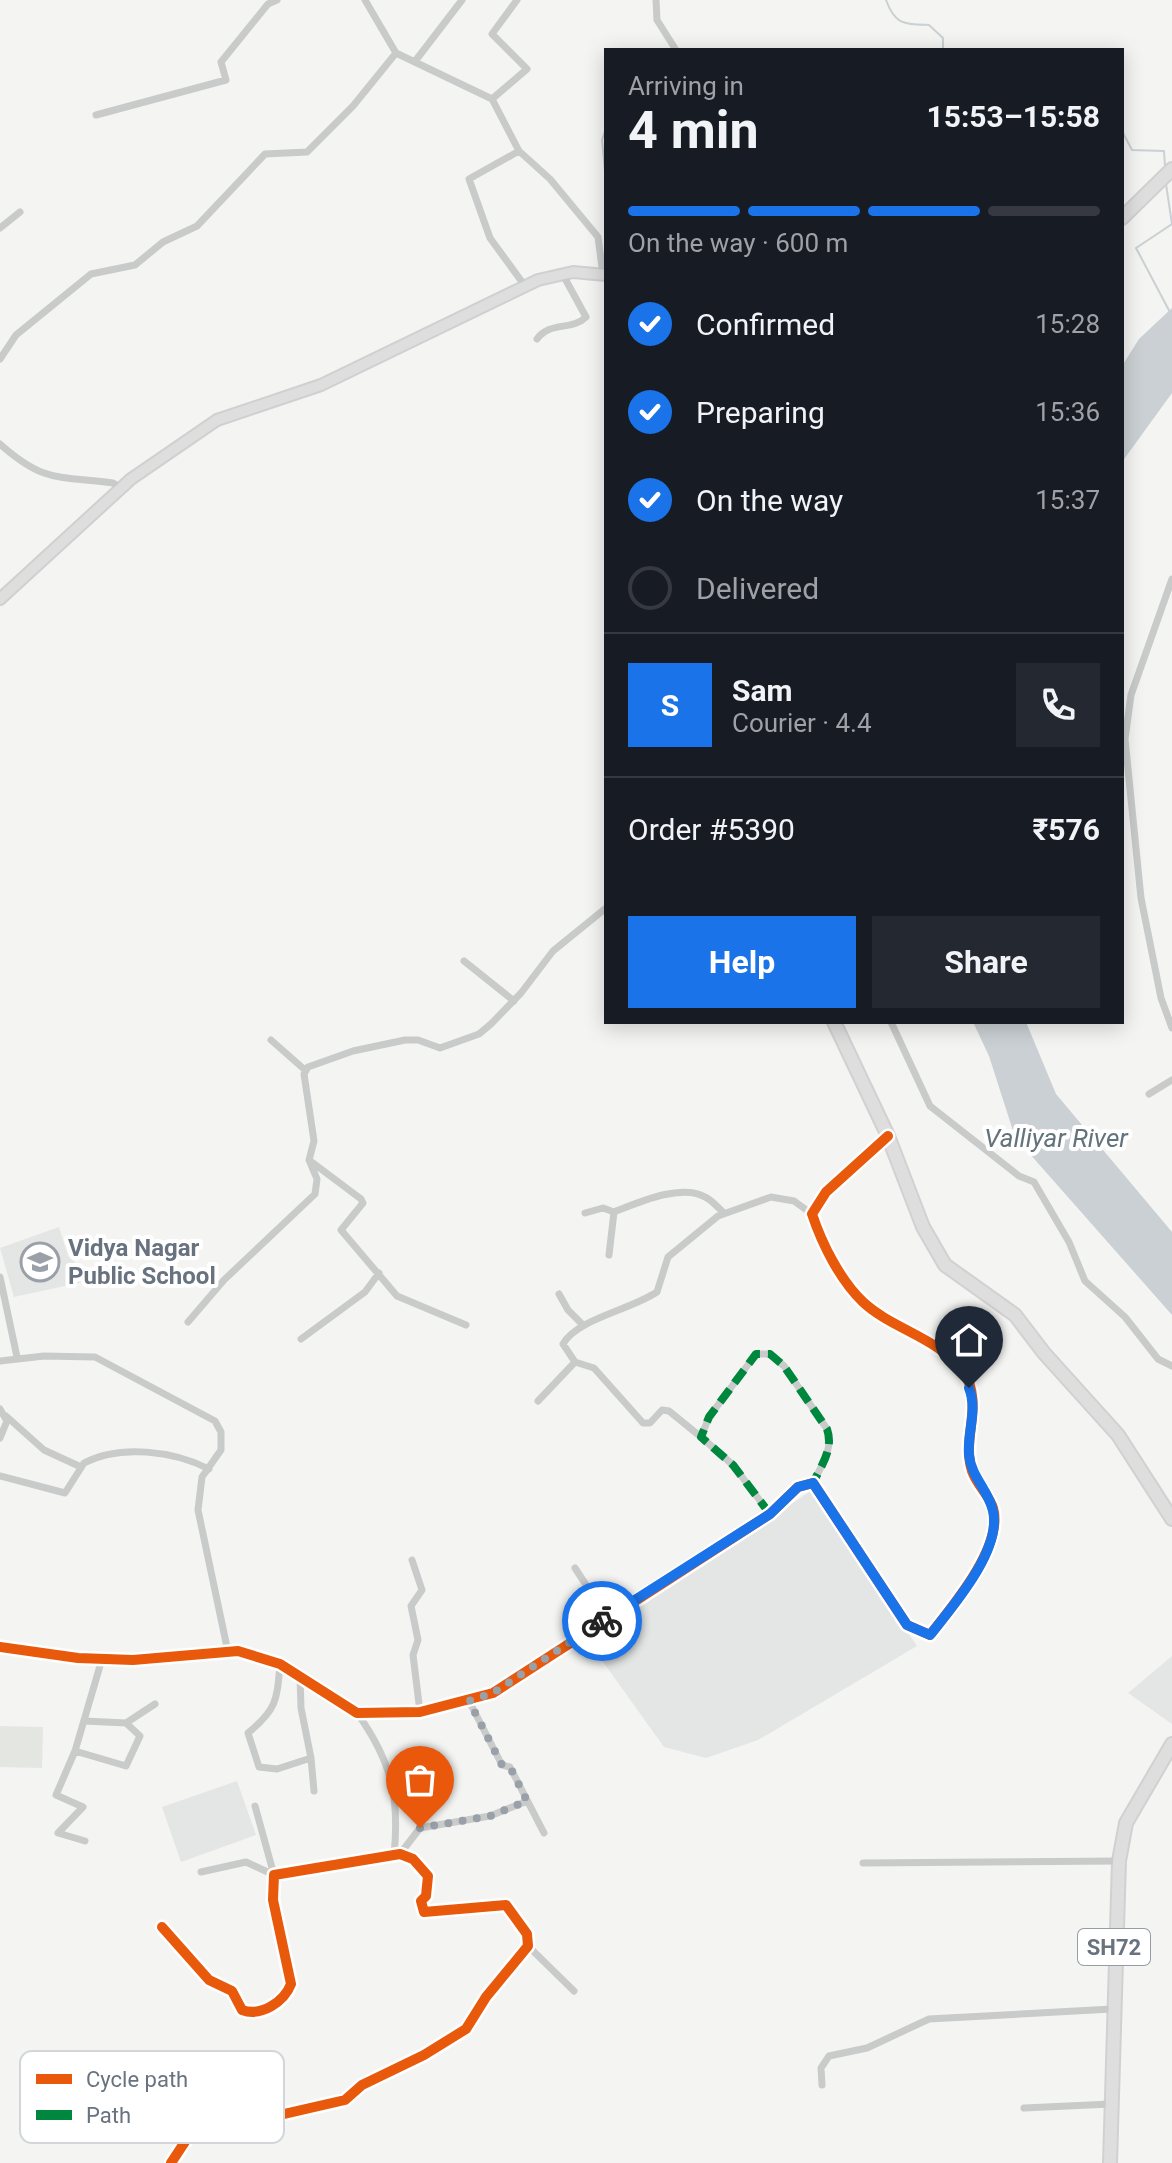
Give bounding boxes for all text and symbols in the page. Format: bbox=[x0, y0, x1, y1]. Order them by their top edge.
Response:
text: Arriving in bbox=[628, 71, 744, 101]
text: 15:53–15:58 bbox=[926, 99, 1100, 134]
text: 4 min bbox=[628, 100, 759, 161]
text: On the way · 600 m bbox=[628, 228, 848, 258]
icon: check bbox=[628, 302, 672, 346]
text: Confirmed bbox=[696, 307, 835, 342]
text: 15:28 bbox=[1035, 309, 1100, 339]
icon: check bbox=[628, 390, 672, 434]
text: Preparing bbox=[696, 395, 825, 430]
text: 15:36 bbox=[1035, 397, 1100, 427]
icon: check bbox=[628, 478, 672, 522]
text: On the way bbox=[696, 483, 843, 518]
text: 15:37 bbox=[1035, 485, 1100, 515]
text: Delivered bbox=[696, 571, 819, 606]
button: phone bbox=[1016, 663, 1100, 747]
text: Sam bbox=[732, 673, 793, 708]
text: S bbox=[661, 688, 679, 723]
text: Courier · 4.4 bbox=[732, 708, 872, 738]
text: Order #5390 bbox=[628, 812, 795, 847]
text: ₹576 bbox=[1033, 812, 1100, 847]
button: Help bbox=[628, 916, 856, 1008]
button: Share bbox=[872, 916, 1100, 1008]
water label: Valliyar River bbox=[984, 1123, 1129, 1153]
place label: Vidya Nagar Public School bbox=[68, 1234, 216, 1290]
school or university icon: Vidya Nagar Public School bbox=[19, 1241, 61, 1283]
pin bbox=[935, 1306, 1003, 1388]
icon: home bbox=[947, 1318, 991, 1362]
courier bbox=[562, 1581, 642, 1661]
icon: bike bbox=[580, 1599, 624, 1643]
pin bbox=[386, 1746, 454, 1828]
icon: bag bbox=[398, 1758, 442, 1802]
road number: SH72 bbox=[1078, 1929, 1150, 1965]
legend bbox=[20, 2051, 284, 2143]
text: Cycle path bbox=[86, 2067, 188, 2092]
text: Path bbox=[86, 2103, 131, 2128]

